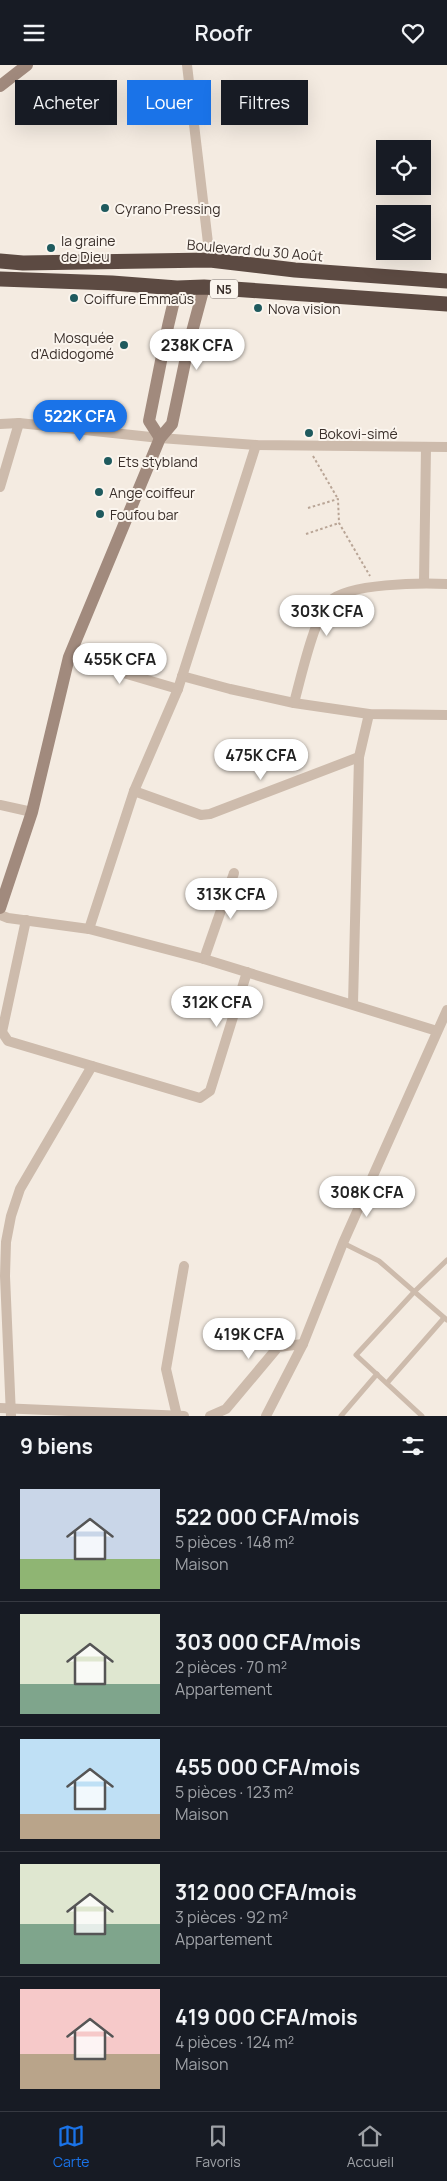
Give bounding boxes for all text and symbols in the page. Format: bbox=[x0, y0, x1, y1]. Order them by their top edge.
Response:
text: Roofr bbox=[195, 18, 252, 48]
icon: menu bbox=[20, 19, 48, 47]
icon: heart bbox=[399, 19, 427, 47]
chip: Acheter bbox=[15, 80, 117, 125]
chip: Louer bbox=[127, 80, 211, 125]
chip: Filtres bbox=[221, 80, 308, 125]
map controls bbox=[376, 140, 431, 260]
button: locate bbox=[376, 140, 431, 195]
place label: Cyrano Pressing bbox=[115, 199, 220, 218]
marker: Cyrano Pressing bbox=[99, 202, 111, 214]
button: layers bbox=[376, 205, 431, 260]
place label: la graine de Dieu bbox=[61, 231, 115, 266]
street label: Boulevard du 30 Août bbox=[186, 235, 324, 265]
marker: la graine de Dieu bbox=[45, 242, 57, 254]
road number: N5 bbox=[210, 279, 238, 298]
place label: Coiffure Emmaüs bbox=[84, 289, 194, 308]
marker: Coiffure Emmaüs bbox=[68, 292, 80, 304]
place label: Nova vision bbox=[268, 299, 340, 318]
marker: Nova vision bbox=[252, 302, 264, 314]
place label: Mosquée d'Adidogomé bbox=[31, 328, 114, 363]
pin: 238K CFA bbox=[145, 329, 249, 371]
text: 238K CFA bbox=[161, 334, 233, 356]
marker: Mosquée d'Adidogomé bbox=[118, 339, 130, 351]
pin: 522K CFA bbox=[28, 399, 132, 442]
text: 522K CFA bbox=[44, 405, 116, 427]
place label: Bokovi-simé bbox=[319, 424, 398, 443]
marker: Bokovi-simé bbox=[303, 427, 315, 439]
place label: Ets stybland bbox=[118, 452, 198, 471]
marker: Ets stybland bbox=[102, 455, 114, 467]
place label: Ange coiffeur bbox=[109, 483, 195, 502]
marker: Ange coiffeur bbox=[93, 486, 105, 498]
place label: Foufou bar bbox=[110, 505, 179, 524]
marker: Foufou bar bbox=[94, 508, 106, 520]
pin: 303K CFA bbox=[275, 595, 379, 637]
text: 303K CFA bbox=[290, 600, 364, 622]
pin: 455K CFA bbox=[68, 643, 172, 685]
text: 455K CFA bbox=[84, 648, 156, 670]
pin: 475K CFA bbox=[209, 739, 313, 781]
text: 475K CFA bbox=[225, 744, 297, 766]
pin: 313K CFA bbox=[179, 877, 283, 920]
text: 313K CFA bbox=[196, 883, 266, 905]
pin: 312K CFA bbox=[165, 985, 269, 1028]
text: 312K CFA bbox=[182, 991, 252, 1013]
pin: 308K CFA bbox=[315, 1175, 419, 1218]
text: 308K CFA bbox=[330, 1181, 404, 1203]
pin: 419K CFA bbox=[197, 1317, 301, 1360]
text: 419K CFA bbox=[214, 1323, 284, 1345]
text: 9 biens bbox=[20, 1432, 93, 1460]
icon: filters bbox=[399, 1432, 427, 1460]
text: 522 000 CFA/mois bbox=[175, 1503, 359, 1531]
icon: home bbox=[60, 1509, 120, 1569]
text: 5 pièces · 148 m² bbox=[175, 1531, 295, 1553]
text: Maison bbox=[175, 1553, 228, 1575]
text: 303 000 CFA/mois bbox=[175, 1628, 361, 1656]
icon: home bbox=[60, 1634, 120, 1694]
text: 2 pièces · 70 m² bbox=[175, 1656, 287, 1678]
text: Appartement bbox=[175, 1678, 272, 1700]
text: 455 000 CFA/mois bbox=[175, 1753, 360, 1781]
icon: home bbox=[60, 1759, 120, 1819]
text: 5 pièces · 123 m² bbox=[175, 1781, 294, 1803]
text: Maison bbox=[175, 1803, 228, 1825]
text: 312 000 CFA/mois bbox=[175, 1878, 357, 1906]
icon: home bbox=[60, 1884, 120, 1944]
text: 3 pièces · 92 m² bbox=[175, 1906, 288, 1928]
text: Appartement bbox=[175, 1928, 272, 1950]
text: 419 000 CFA/mois bbox=[175, 2003, 358, 2031]
icon: home bbox=[60, 2009, 120, 2069]
text: 4 pièces · 124 m² bbox=[175, 2031, 294, 2053]
text: Maison bbox=[175, 2053, 228, 2075]
tab: Carte bbox=[53, 2122, 89, 2171]
tab: Favoris bbox=[196, 2122, 241, 2171]
tab: Accueil bbox=[347, 2122, 394, 2171]

